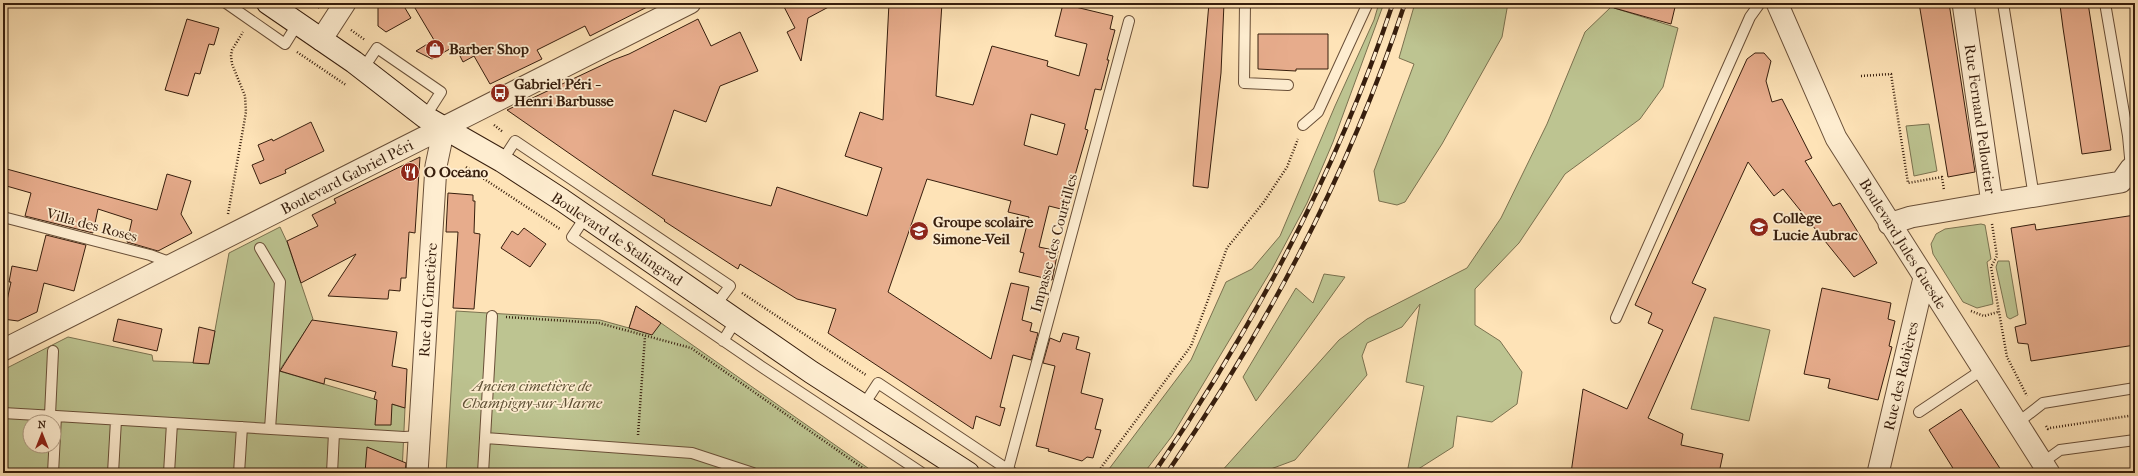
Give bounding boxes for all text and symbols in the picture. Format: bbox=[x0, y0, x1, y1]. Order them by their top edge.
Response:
shop icon: Barber Shop bbox=[424, 38, 446, 60]
place label: Barber Shop bbox=[449, 40, 529, 58]
street label: Rue Fernand Pelloutier bbox=[1961, 43, 1999, 196]
place label: Gabriel Péri - Henri Barbusse bbox=[514, 75, 614, 110]
bus stop icon: Gabriel Péri - Henri Barbusse bbox=[489, 82, 511, 104]
street label: Boulevard Gabriel Péri bbox=[278, 135, 417, 218]
restaurant icon: O Oceano bbox=[399, 161, 421, 183]
place label: O Oceano bbox=[424, 163, 489, 181]
street label: Impasse des Courtilles bbox=[1027, 171, 1081, 314]
street label: Boulevard Jules Guesde bbox=[1855, 175, 1951, 313]
street label: Boulevard de Stalingrad bbox=[548, 188, 687, 290]
street label: Villa des Roses bbox=[43, 204, 140, 246]
place label: Collège Lucie Aubrac bbox=[1773, 209, 1858, 244]
place label: Groupe scolaire Simone-Veil bbox=[933, 213, 1034, 248]
school or university icon: Collège Lucie Aubrac bbox=[1748, 216, 1770, 238]
school or university icon: Groupe scolaire Simone-Veil bbox=[908, 220, 930, 242]
street label: Rue du Cimetière bbox=[415, 242, 441, 358]
street label: Rue des Rabières bbox=[1880, 320, 1922, 432]
park label: Ancien cimetière de Champigny-sur-Marne bbox=[462, 377, 603, 412]
north arrow bbox=[22, 414, 62, 454]
text: N bbox=[38, 418, 47, 431]

